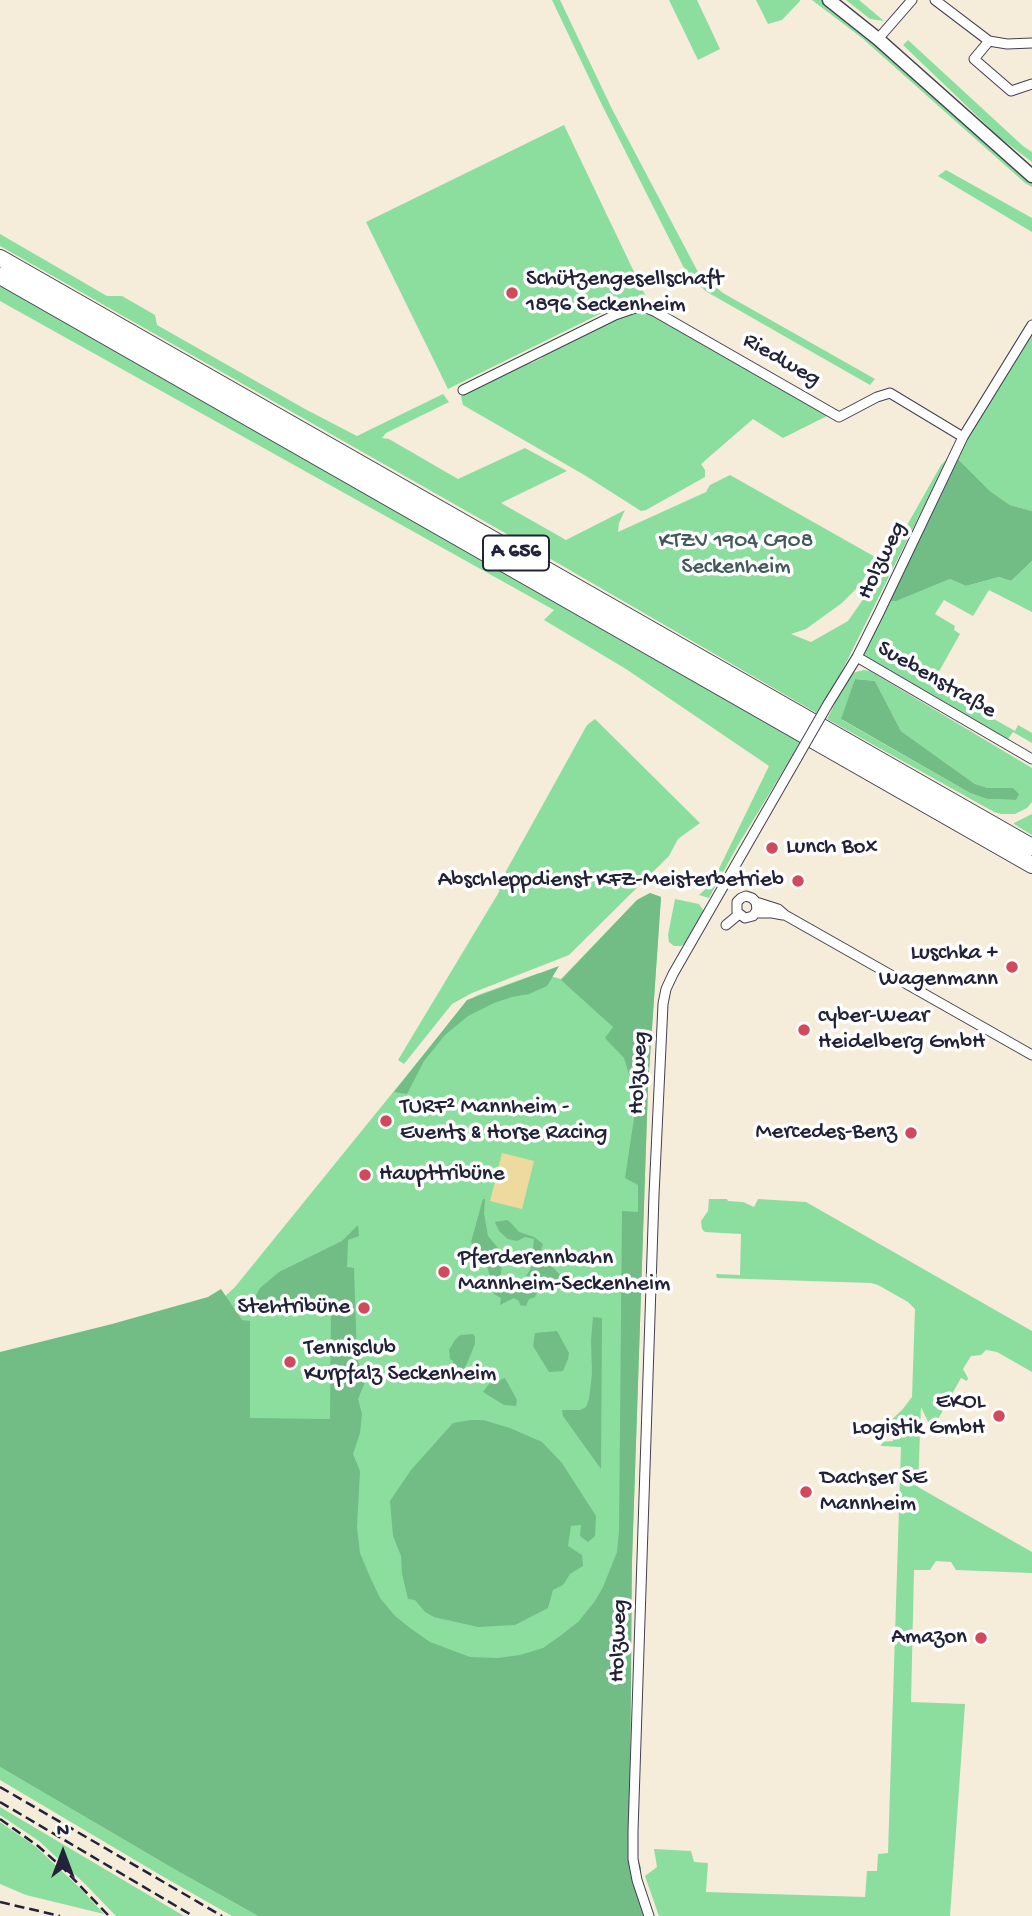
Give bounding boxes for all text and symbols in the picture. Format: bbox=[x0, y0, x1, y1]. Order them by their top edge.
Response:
place label: Schützengesellschaft 1896 Seckenheim bbox=[526, 266, 723, 320]
marker: Schützengesellschaft 1896 Seckenheim bbox=[504, 285, 520, 301]
street label: Riedweg bbox=[737, 328, 825, 394]
street label: Holzweg bbox=[852, 518, 914, 604]
park label: KTZV 1904 C908 Seckenheim bbox=[659, 528, 813, 582]
road number: A 656 bbox=[483, 536, 549, 570]
street label: Suebenstraße bbox=[872, 636, 1000, 726]
place label: Lunch Box bbox=[786, 834, 878, 862]
marker: Lunch Box bbox=[764, 840, 780, 856]
place label: Abschleppdienst KFZ-Meisterbetrieb bbox=[438, 867, 784, 895]
marker: Abschleppdienst KFZ-Meisterbetrieb bbox=[790, 873, 806, 889]
place label: Luschka + Wagenmann bbox=[879, 940, 998, 994]
marker: Luschka + Wagenmann bbox=[1004, 959, 1020, 975]
place label: cyber-Wear Heidelberg GmbH bbox=[818, 1003, 985, 1057]
marker: cyber-Wear Heidelberg GmbH bbox=[796, 1022, 812, 1038]
street label: Holzweg bbox=[624, 1031, 656, 1115]
place label: TURF² Mannheim - Events & Horse Racing bbox=[400, 1094, 607, 1148]
marker: TURF² Mannheim - Events & Horse Racing bbox=[378, 1113, 394, 1129]
place label: Mercedes-Benz bbox=[756, 1119, 897, 1147]
marker: Mercedes-Benz bbox=[903, 1125, 919, 1141]
place label: Haupttribüne bbox=[379, 1161, 505, 1189]
marker: Haupttribüne bbox=[357, 1167, 373, 1183]
place label: Pferderennbahn Mannheim-Seckenheim bbox=[458, 1245, 670, 1299]
marker: Pferderennbahn Mannheim-Seckenheim bbox=[436, 1264, 452, 1280]
place label: Stehtribüne bbox=[237, 1294, 350, 1322]
marker: Stehtribüne bbox=[356, 1300, 372, 1316]
place label: Tennisclub Kurpfalz Seckenheim bbox=[304, 1335, 496, 1389]
marker: Tennisclub Kurpfalz Seckenheim bbox=[282, 1354, 298, 1370]
place label: EKOL Logistik GmbH bbox=[852, 1389, 985, 1443]
marker: EKOL Logistik GmbH bbox=[991, 1408, 1007, 1424]
place label: Dachser SE Mannheim bbox=[820, 1465, 927, 1519]
marker: Dachser SE Mannheim bbox=[798, 1484, 814, 1500]
street label: Holzweg bbox=[605, 1599, 635, 1683]
place label: Amazon bbox=[891, 1624, 967, 1652]
marker: Amazon bbox=[973, 1630, 989, 1646]
north arrow bbox=[28, 1818, 98, 1888]
text: N bbox=[57, 1820, 69, 1843]

